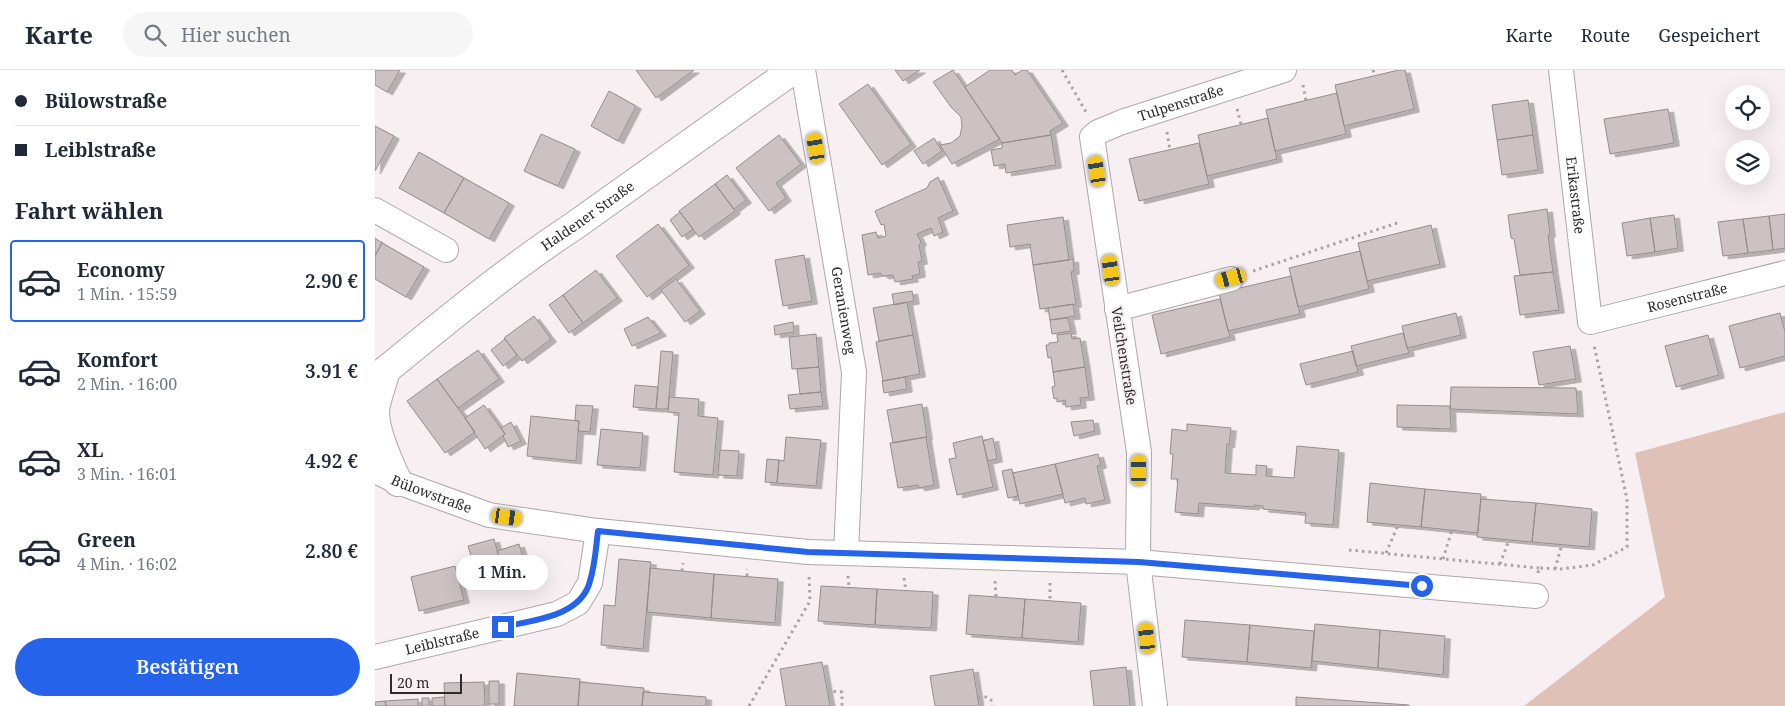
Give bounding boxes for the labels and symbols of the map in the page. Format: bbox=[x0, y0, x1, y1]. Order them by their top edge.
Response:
street label: Tulpenstraße bbox=[1135, 80, 1226, 125]
car bbox=[806, 132, 825, 164]
car bbox=[1087, 155, 1106, 187]
street label: Erikastraße bbox=[1562, 155, 1590, 235]
street label: Haldener Straße bbox=[537, 176, 638, 255]
car bbox=[1101, 254, 1120, 286]
street label: Geranienweg bbox=[827, 265, 861, 356]
car bbox=[1214, 267, 1247, 289]
street label: Rosenstraße bbox=[1645, 278, 1729, 316]
street label: Veilchenstraße bbox=[1107, 305, 1142, 406]
car bbox=[1131, 455, 1146, 485]
street label: Bülowstraße bbox=[388, 470, 475, 517]
car bbox=[491, 507, 522, 527]
callout: 1 Min. bbox=[457, 554, 549, 590]
route start bbox=[1411, 575, 1433, 597]
route end bbox=[492, 616, 514, 638]
car bbox=[1137, 622, 1156, 654]
street label: Leiblstraße bbox=[403, 623, 481, 659]
scale bar bbox=[390, 671, 463, 694]

